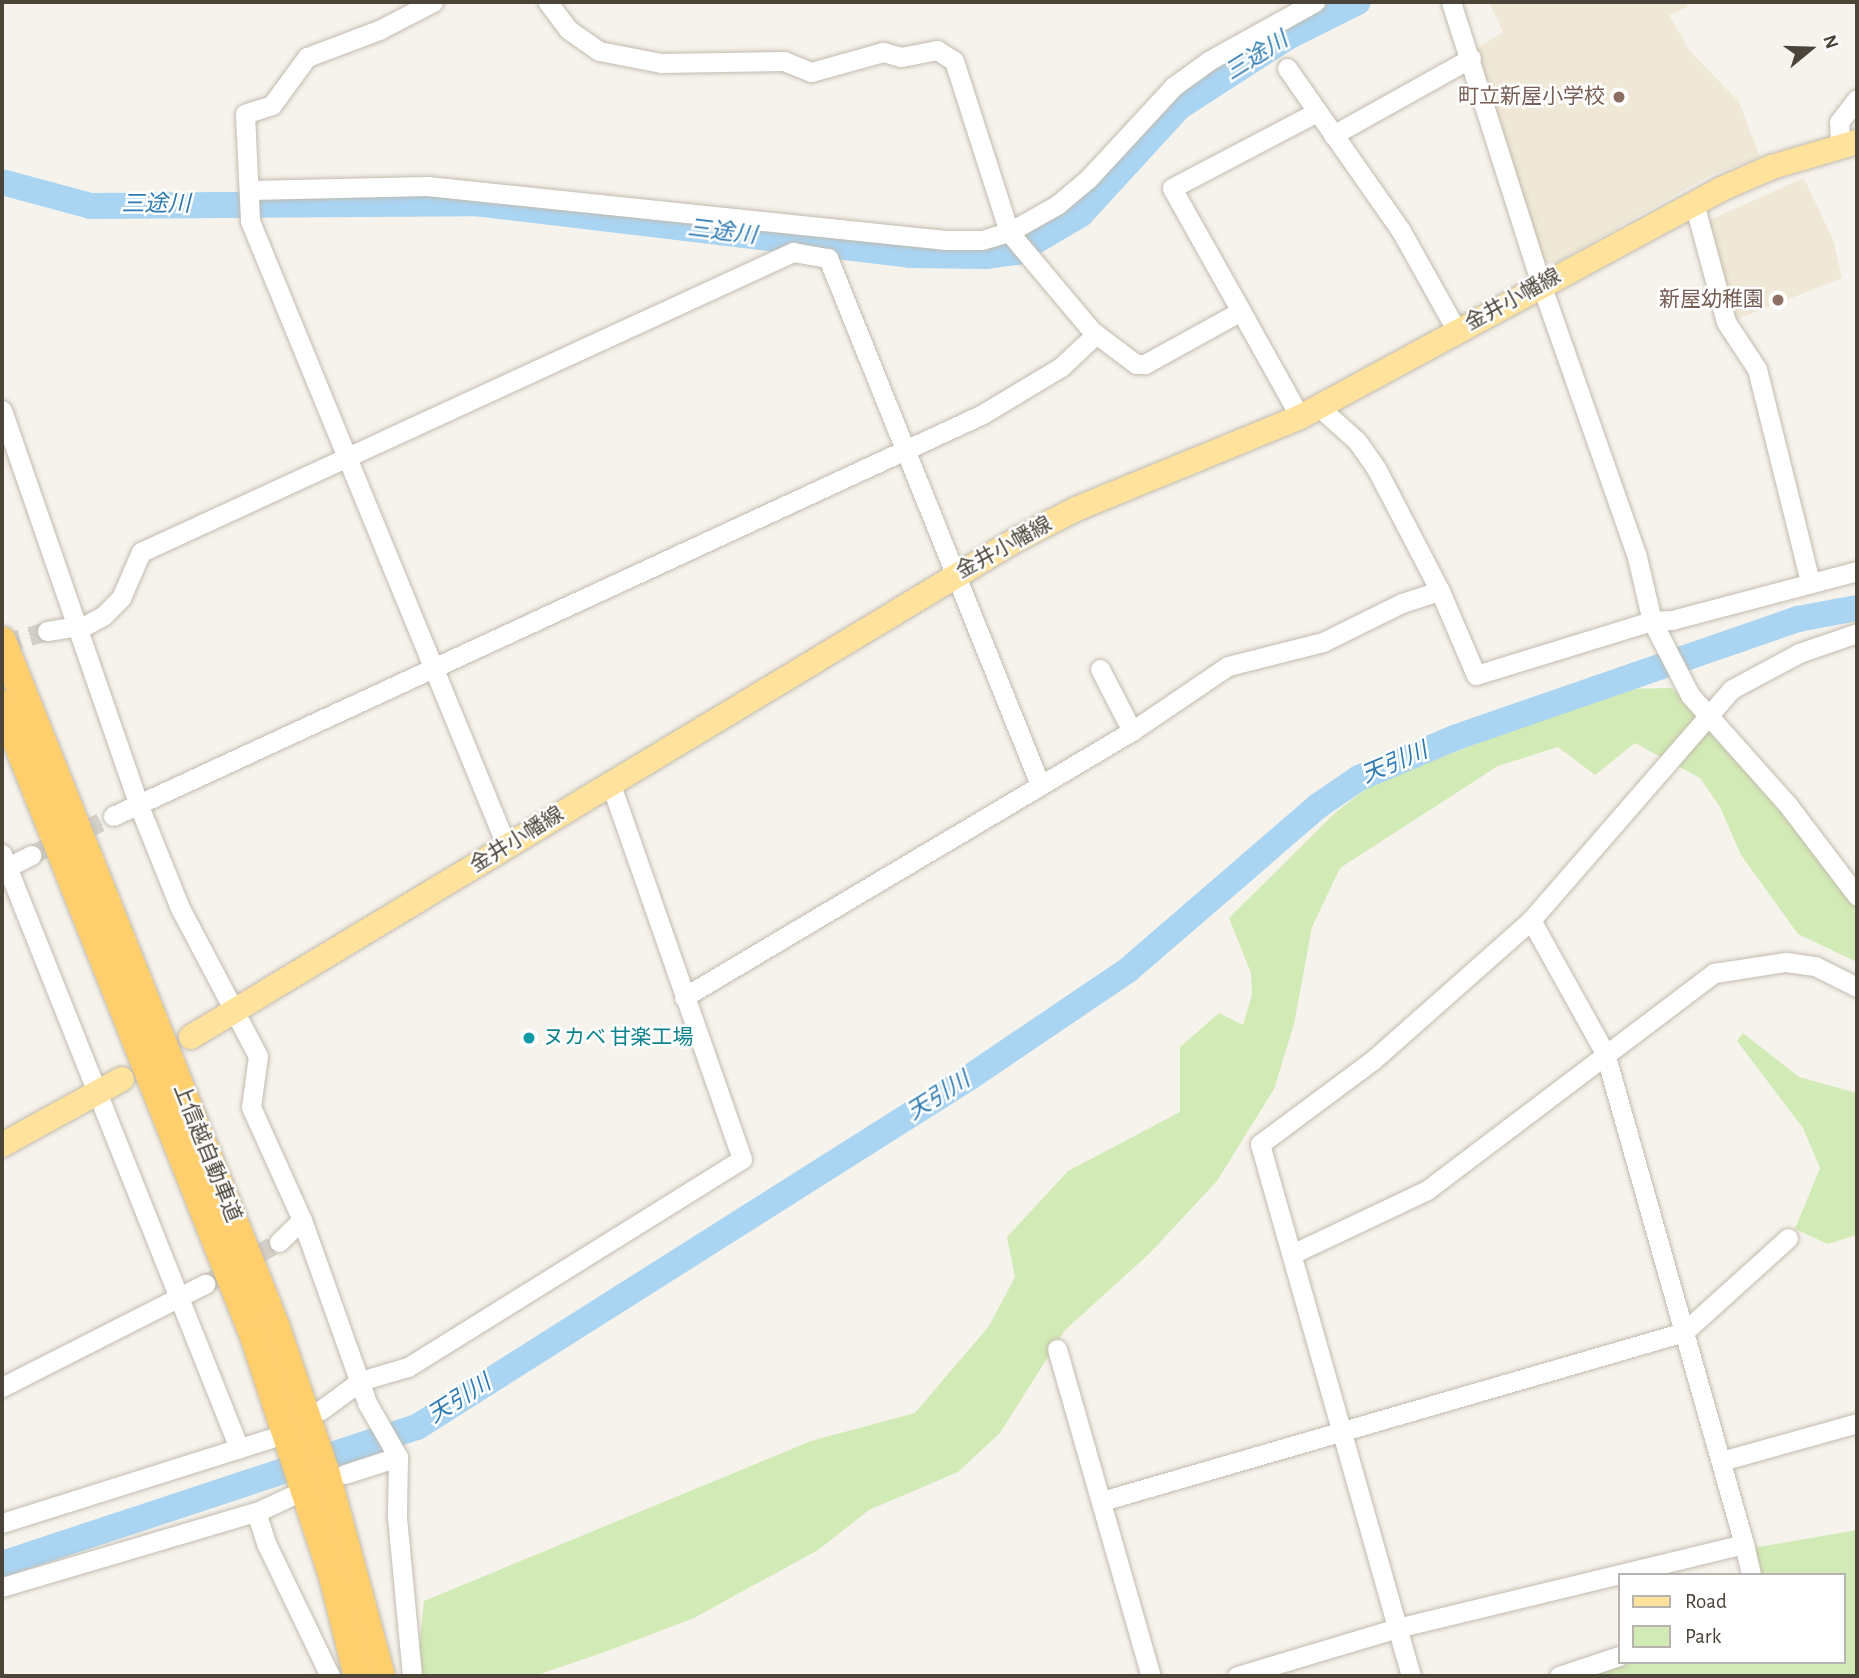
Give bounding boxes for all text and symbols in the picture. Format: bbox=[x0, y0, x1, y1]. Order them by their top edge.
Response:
north arrow bbox=[1775, 14, 1845, 84]
water label: 三途川 bbox=[1220, 27, 1294, 87]
text: N bbox=[1819, 33, 1841, 51]
place label: 町立新屋小学校 bbox=[1458, 84, 1605, 110]
marker: 町立新屋小学校 bbox=[1611, 89, 1627, 105]
water label: 三途川 bbox=[122, 191, 190, 219]
water label: 三途川 bbox=[686, 215, 758, 251]
street label: 金井小幡線 bbox=[1461, 264, 1565, 336]
place label: 新屋幼稚園 bbox=[1659, 287, 1764, 313]
marker: 新屋幼稚園 bbox=[1770, 292, 1786, 308]
street label: 金井小幡線 bbox=[952, 512, 1056, 584]
water label: 天引川 bbox=[1358, 738, 1432, 790]
street label: 金井小幡線 bbox=[466, 801, 568, 879]
place label: ヌカベ 甘楽工場 bbox=[543, 1025, 693, 1051]
marker: ヌカベ 甘楽工場 bbox=[521, 1030, 537, 1046]
water label: 天引川 bbox=[902, 1067, 976, 1127]
street label: 上信越自動車道 bbox=[168, 1080, 246, 1226]
water label: 天引川 bbox=[423, 1370, 497, 1430]
legend bbox=[1618, 1573, 1845, 1664]
text: Road bbox=[1685, 1591, 1727, 1612]
text: Park bbox=[1685, 1626, 1721, 1647]

